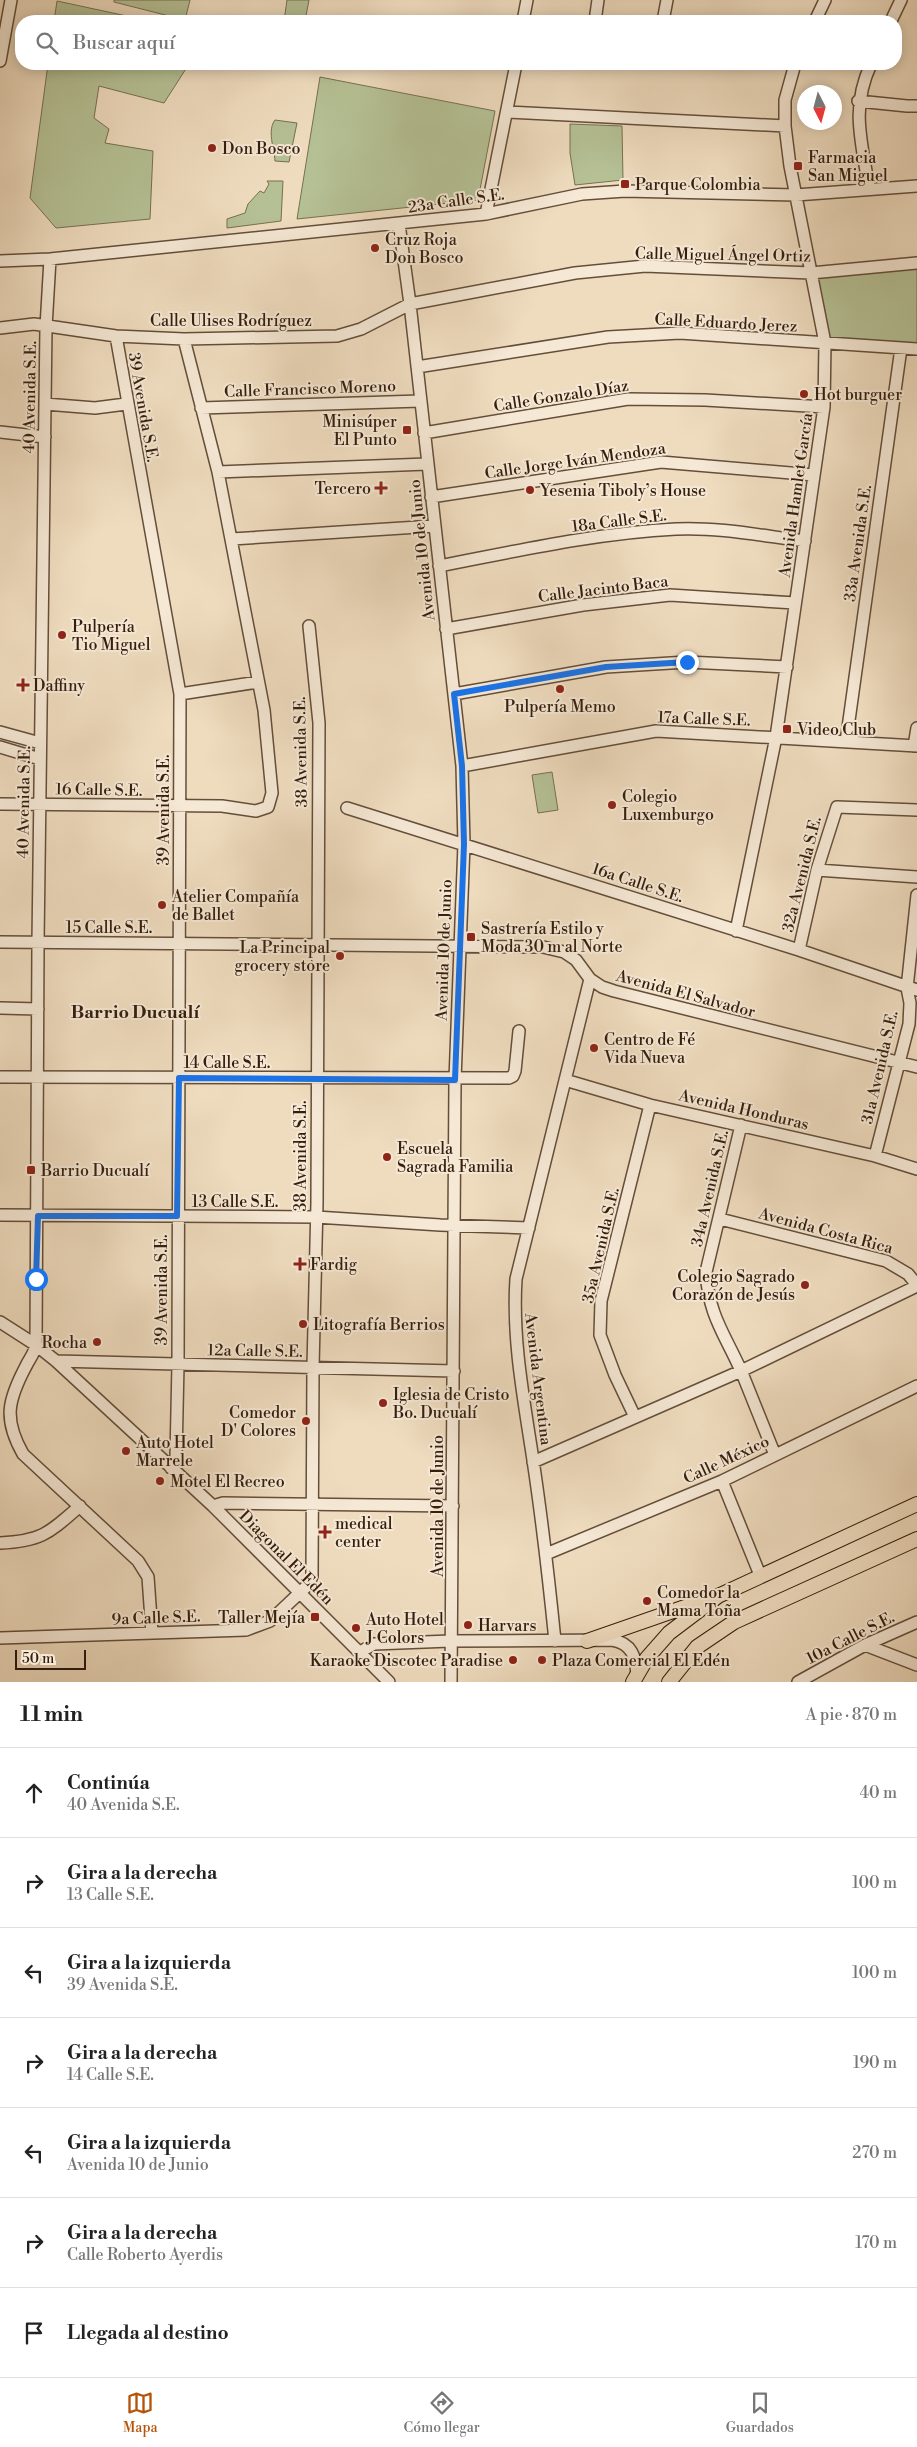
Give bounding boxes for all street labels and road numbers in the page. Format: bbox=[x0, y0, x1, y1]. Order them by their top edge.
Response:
street label: 23a Calle S.E. bbox=[407, 184, 506, 218]
street label: Calle Miguel Ángel Ortiz bbox=[635, 241, 811, 267]
street label: Calle Eduardo Jerez bbox=[654, 309, 798, 337]
street label: Calle Ulises Rodríguez bbox=[150, 311, 312, 331]
street label: 40 Avenida S.E. bbox=[19, 341, 41, 453]
street label: 39 Avenida S.E. bbox=[124, 351, 162, 464]
street label: Calle Gonzalo Díaz bbox=[492, 375, 630, 417]
street label: Calle Francisco Moreno bbox=[224, 376, 396, 402]
street label: Avenida Hamlet García bbox=[774, 411, 818, 580]
street label: Calle Jorge Iván Mendoza bbox=[483, 438, 668, 484]
street label: Avenida 10 de Junio bbox=[405, 478, 439, 622]
street label: 33a Avenida S.E. bbox=[840, 483, 876, 603]
street label: 18a Calle S.E. bbox=[570, 505, 668, 537]
street label: Calle Jacinto Baca bbox=[537, 571, 670, 607]
street label: 38 Avenida S.E. bbox=[290, 696, 312, 808]
street label: 17a Calle S.E. bbox=[657, 707, 751, 731]
street label: 40 Avenida S.E. bbox=[13, 746, 35, 858]
street label: 39 Avenida S.E. bbox=[154, 755, 174, 865]
street label: 16 Calle S.E. bbox=[55, 779, 143, 801]
street label: 32a Avenida S.E. bbox=[778, 814, 826, 934]
street label: 16a Calle S.E. bbox=[589, 859, 686, 907]
street label: Avenida 10 de Junio bbox=[431, 879, 456, 1022]
street label: 15 Calle S.E. bbox=[66, 918, 152, 938]
street label: Avenida El Salvador bbox=[613, 965, 758, 1022]
street label: 31a Avenida S.E. bbox=[857, 1009, 903, 1126]
street label: 14 Calle S.E. bbox=[184, 1053, 270, 1073]
street label: Avenida Honduras bbox=[676, 1085, 811, 1135]
street label: 38 Avenida S.E. bbox=[291, 1100, 311, 1212]
street label: 34a Avenida S.E. bbox=[687, 1128, 733, 1249]
street label: 35a Avenida S.E. bbox=[578, 1185, 624, 1305]
street label: 13 Calle S.E. bbox=[192, 1192, 278, 1212]
street label: Avenida Costa Rica bbox=[755, 1203, 896, 1259]
street label: 39 Avenida S.E. bbox=[152, 1235, 172, 1345]
street label: Avenida Argentina bbox=[520, 1311, 556, 1447]
street label: 12a Calle S.E. bbox=[207, 1340, 303, 1362]
street label: Calle México bbox=[680, 1431, 773, 1489]
street label: Avenida 10 de Junio bbox=[428, 1435, 448, 1578]
street label: Diagonal El Edén bbox=[235, 1506, 338, 1610]
street label: 9a Calle S.E. bbox=[111, 1606, 201, 1630]
street label: 10a Calle S.E. bbox=[803, 1607, 898, 1669]

